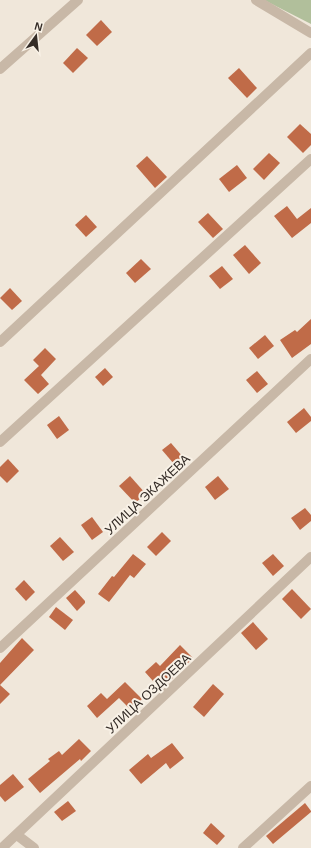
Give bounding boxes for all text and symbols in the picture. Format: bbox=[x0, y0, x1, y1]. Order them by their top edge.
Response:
north arrow bbox=[16, 16, 56, 56]
text: N bbox=[33, 20, 44, 33]
street label: УЛИЦА ЭКАЖЕВА bbox=[102, 451, 193, 538]
street label: УЛИЦА ОЗДОЕВА bbox=[103, 650, 194, 736]

